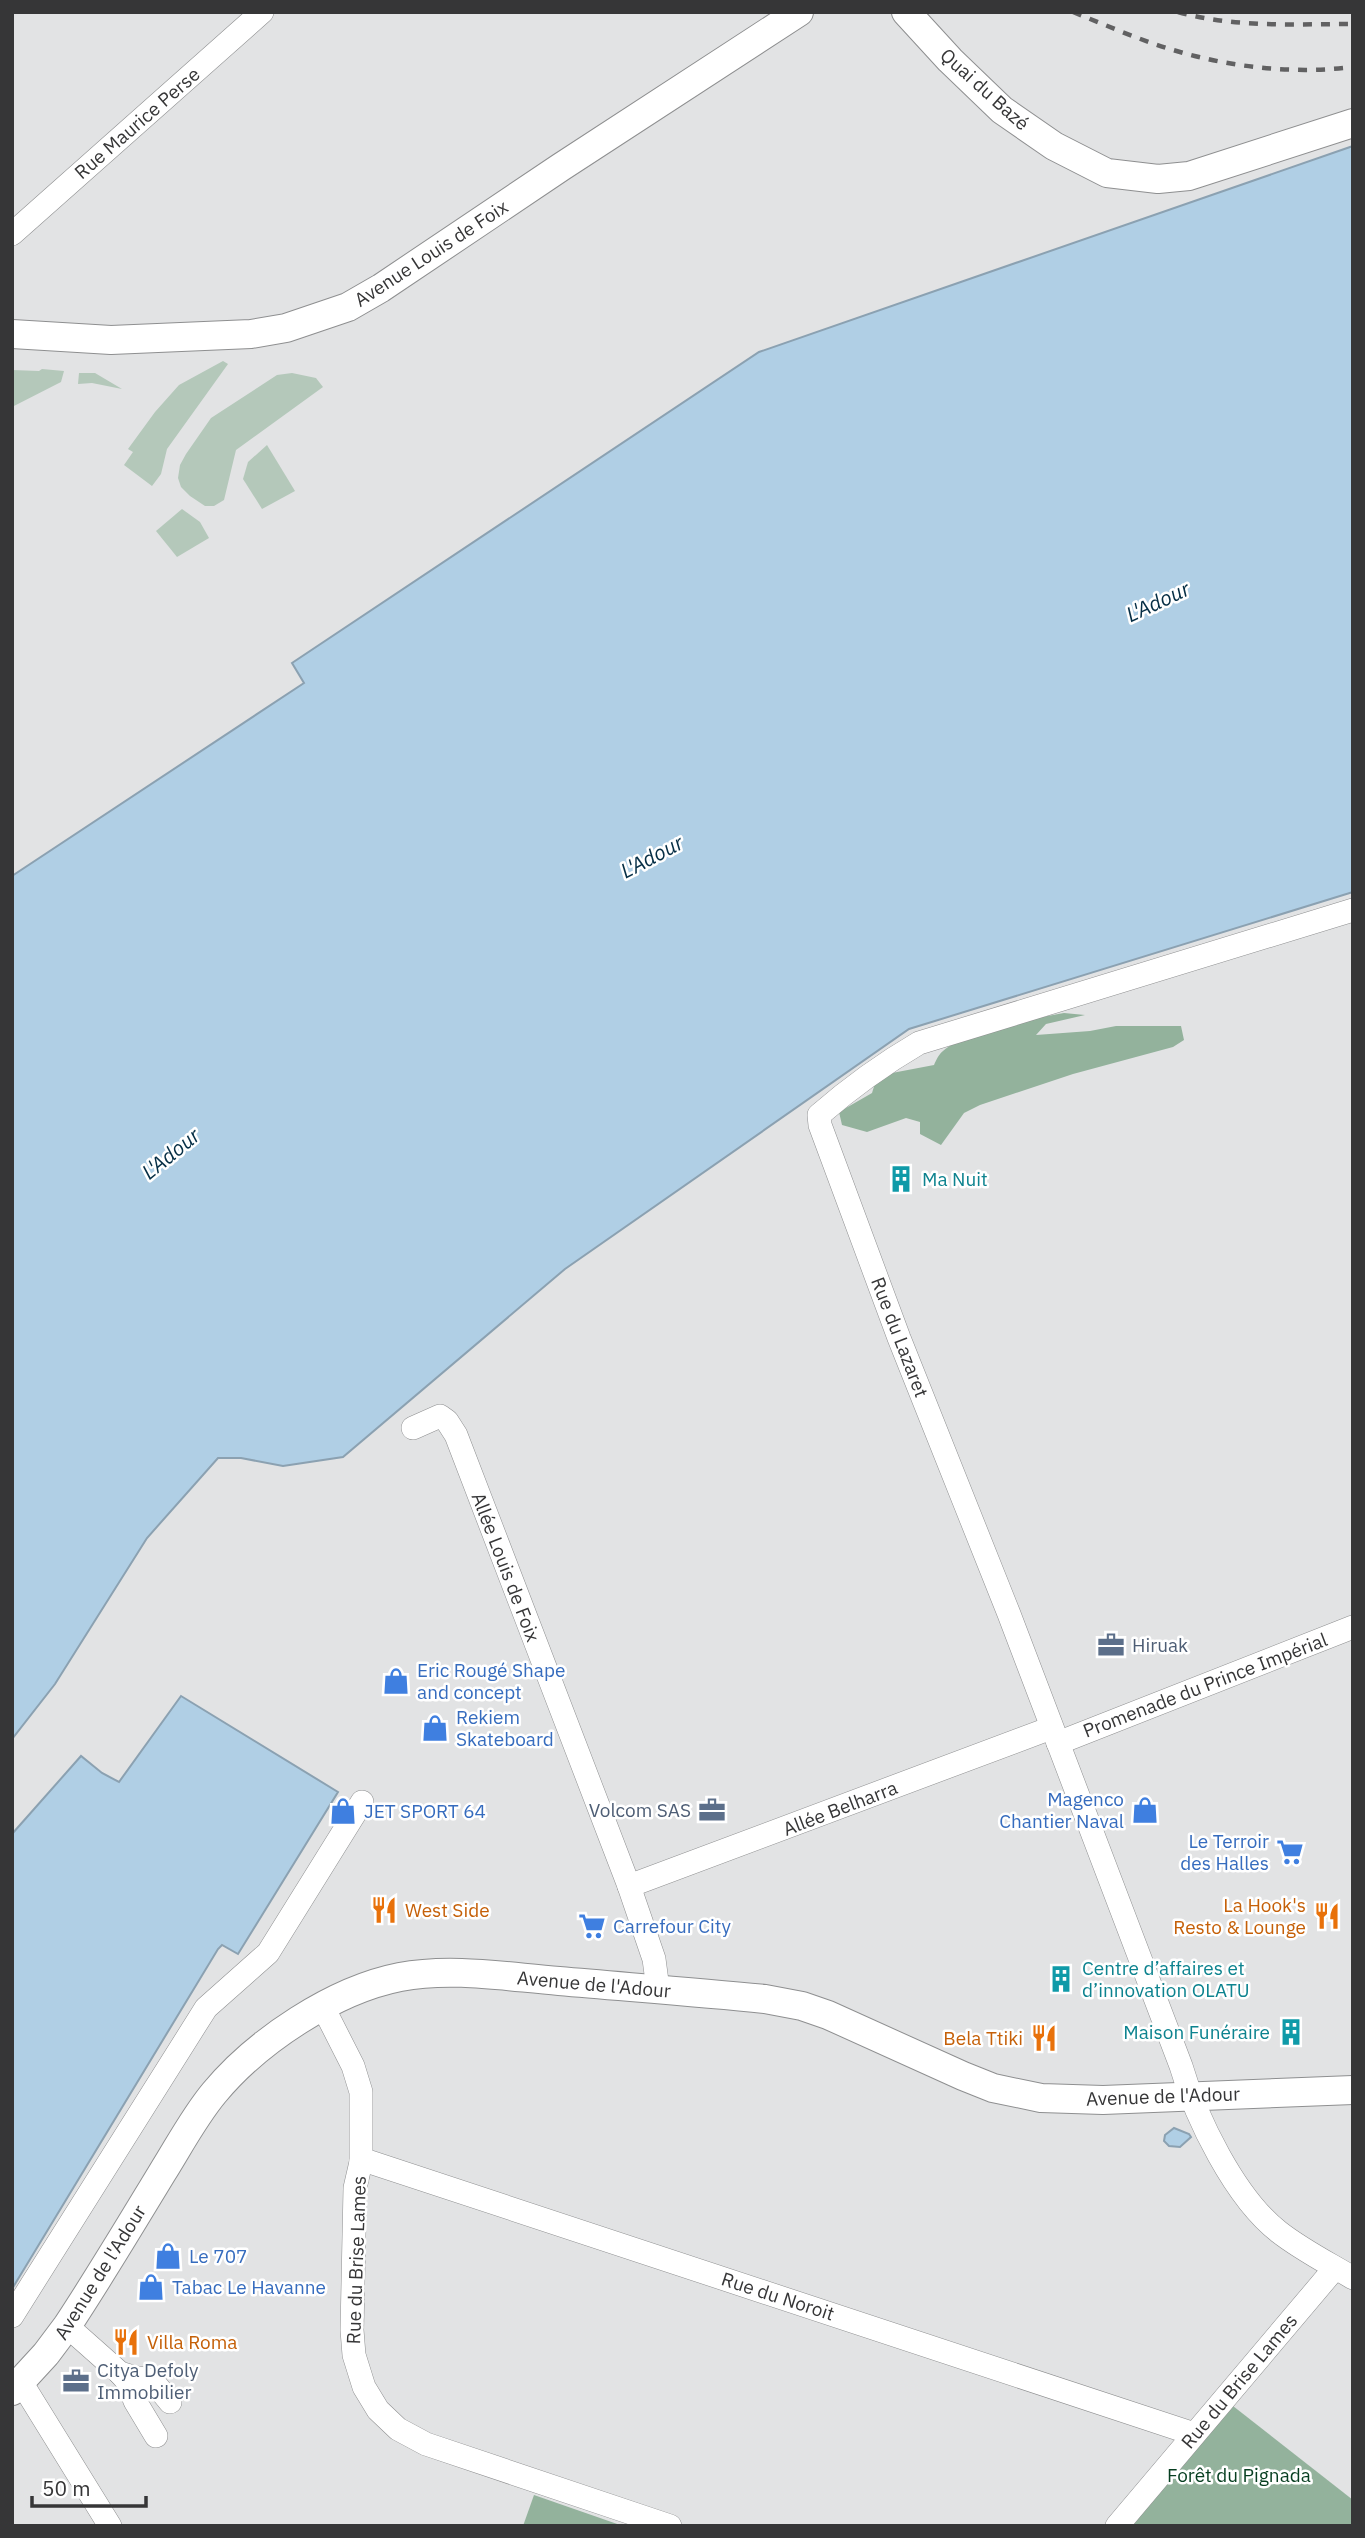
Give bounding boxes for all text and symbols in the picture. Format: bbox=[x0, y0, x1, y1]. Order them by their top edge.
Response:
street label: Quai du Bazé bbox=[936, 43, 1034, 135]
street label: Rue Maurice Perse bbox=[69, 62, 205, 184]
street label: Avenue Louis de Foix bbox=[350, 194, 513, 312]
water label: L'Adour bbox=[1121, 574, 1195, 628]
water label: L'Adour bbox=[615, 827, 689, 884]
water label: L'Adour bbox=[135, 1120, 206, 1185]
building icon: Ma Nuit bbox=[886, 1164, 916, 1194]
place label: Ma Nuit bbox=[922, 1167, 988, 1191]
street label: Rue du Lazaret bbox=[866, 1274, 934, 1400]
street label: Allée Louis de Foix bbox=[466, 1489, 546, 1645]
street label: Promenade du Prince Impérial bbox=[1079, 1627, 1331, 1743]
office icon: Hiruak bbox=[1096, 1630, 1126, 1660]
place label: Hiruak bbox=[1132, 1633, 1188, 1657]
place label: Eric Rougé Shape and concept bbox=[417, 1658, 565, 1704]
shop icon: Eric Rougé Shape and concept bbox=[381, 1666, 411, 1696]
place label: Rekiem Skateboard bbox=[456, 1705, 554, 1751]
shop icon: Rekiem Skateboard bbox=[420, 1713, 450, 1743]
street label: Allée Belharra bbox=[779, 1775, 901, 1841]
place label: Magenco Chantier Naval bbox=[999, 1787, 1124, 1833]
office icon: Volcom SAS bbox=[697, 1795, 727, 1825]
shop icon: Magenco Chantier Naval bbox=[1130, 1795, 1160, 1825]
shop icon: JET SPORT 64 bbox=[328, 1796, 358, 1826]
place label: Volcom SAS bbox=[589, 1798, 691, 1822]
place label: JET SPORT 64 bbox=[364, 1799, 486, 1823]
place label: Le Terroir des Halles bbox=[1180, 1829, 1269, 1875]
supermarket icon: Le Terroir des Halles bbox=[1275, 1837, 1305, 1867]
place label: La Hook's Resto & Lounge bbox=[1173, 1893, 1306, 1939]
restaurant icon: West Side bbox=[369, 1895, 399, 1925]
place label: West Side bbox=[405, 1898, 490, 1922]
restaurant icon: La Hook's Resto & Lounge bbox=[1312, 1901, 1342, 1931]
supermarket icon: Carrefour City bbox=[577, 1911, 607, 1941]
place label: Carrefour City bbox=[613, 1914, 731, 1938]
place label: Centre d’affaires et d’innovation OLATU bbox=[1082, 1956, 1250, 2002]
building icon: Centre d’affaires et d’innovation OLATU bbox=[1046, 1964, 1076, 1994]
street label: Avenue de l'Adour bbox=[516, 1965, 672, 2003]
building icon: Maison Funéraire bbox=[1276, 2017, 1306, 2047]
place label: Maison Funéraire bbox=[1123, 2020, 1270, 2044]
restaurant icon: Bela Ttiki bbox=[1029, 2023, 1059, 2053]
place label: Bela Ttiki bbox=[943, 2026, 1023, 2050]
street label: Avenue de l'Adour bbox=[1085, 2081, 1241, 2111]
street label: Rue du Brise Lames bbox=[341, 2175, 371, 2345]
street label: Avenue de l'Adour bbox=[49, 2200, 151, 2344]
shop icon: Le 707 bbox=[153, 2241, 183, 2271]
place label: Le 707 bbox=[189, 2244, 247, 2268]
street label: Rue du Noroit bbox=[719, 2266, 837, 2326]
shop icon: Tabac Le Havanne bbox=[136, 2272, 166, 2302]
place label: Tabac Le Havanne bbox=[172, 2275, 326, 2299]
street label: Rue du Brise Lames bbox=[1176, 2309, 1302, 2453]
restaurant icon: Villa Roma bbox=[111, 2327, 141, 2357]
place label: Villa Roma bbox=[147, 2330, 237, 2354]
place label: Citya Defoly Immobilier bbox=[97, 2358, 199, 2404]
office icon: Citya Defoly Immobilier bbox=[61, 2366, 91, 2396]
park label: Forêt du Pignada bbox=[1167, 2463, 1311, 2487]
scale bar bbox=[32, 2464, 145, 2508]
text: 50 m bbox=[42, 2474, 91, 2502]

